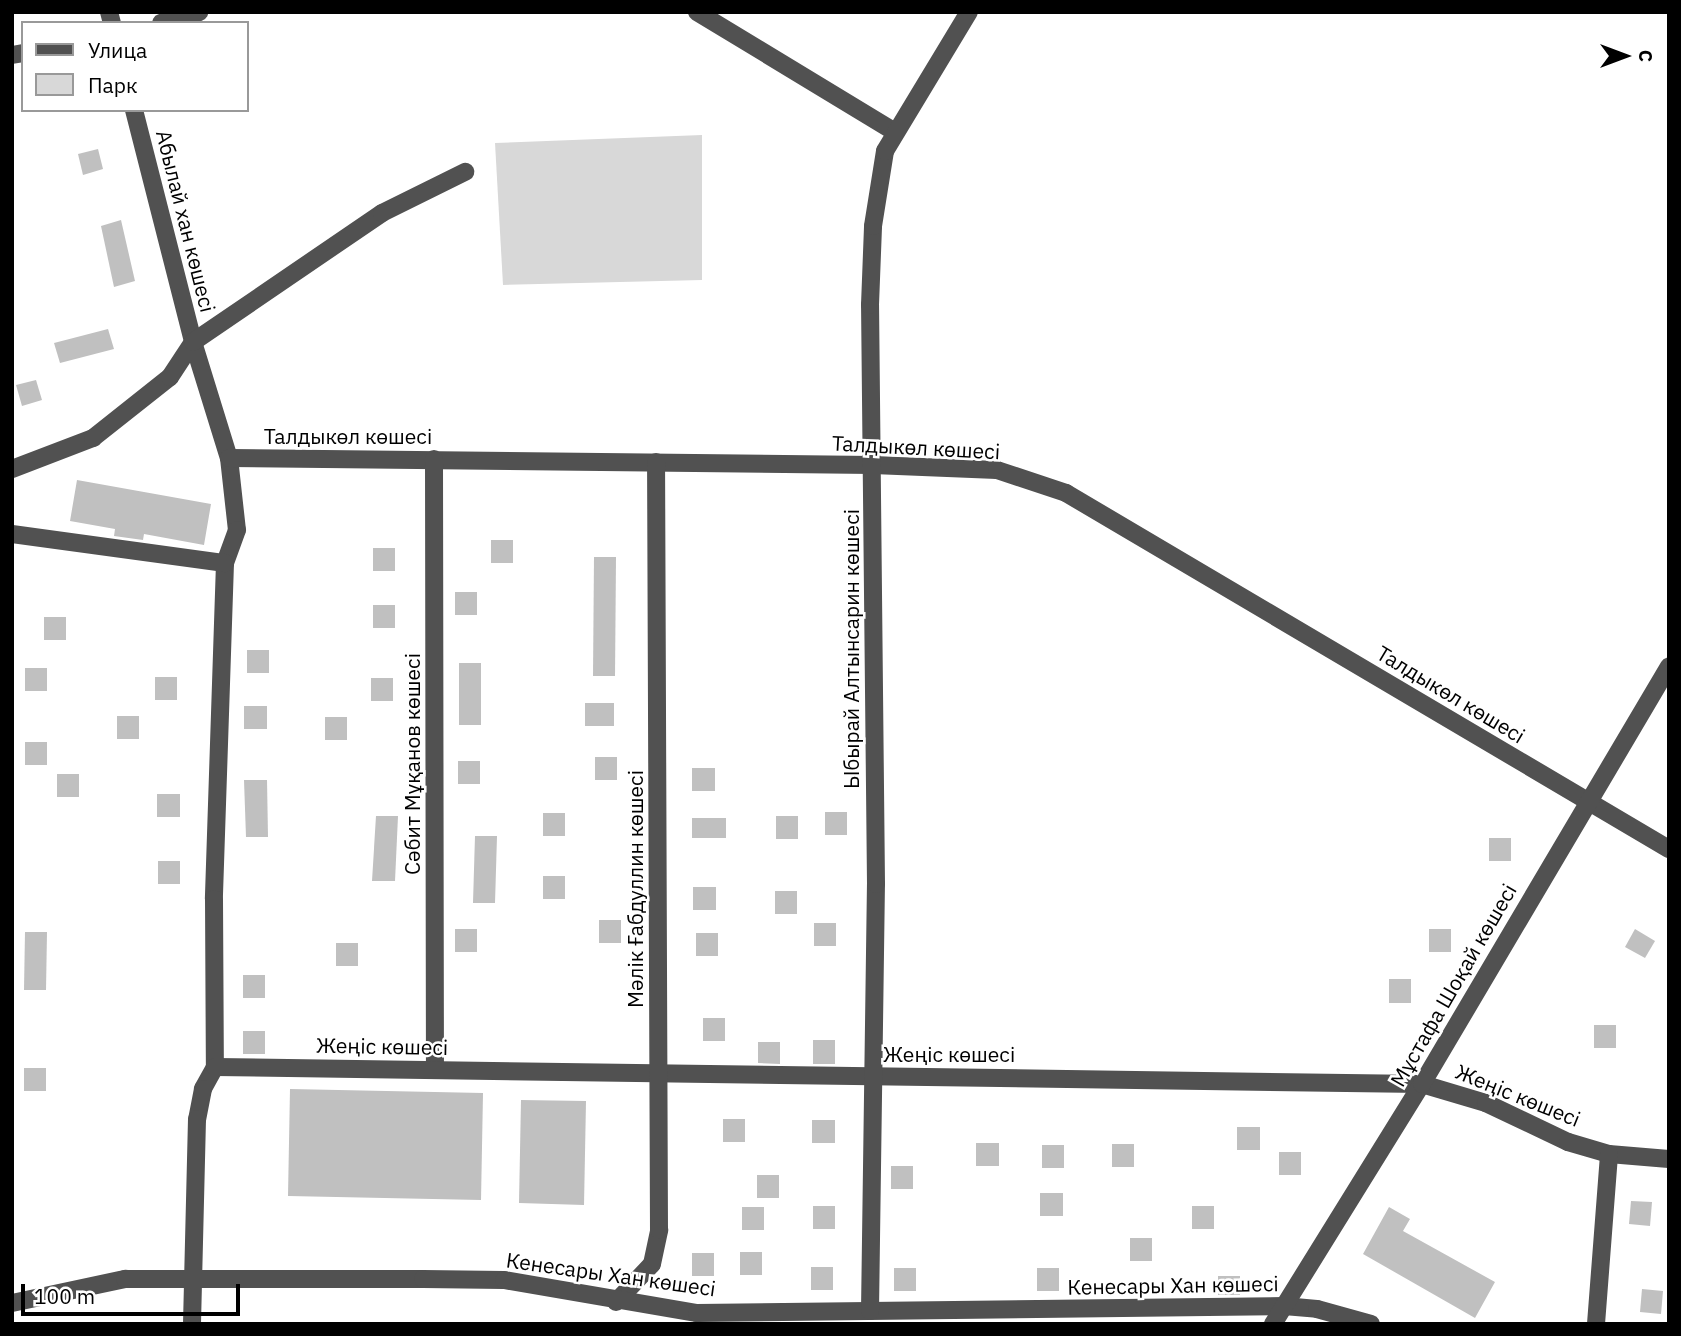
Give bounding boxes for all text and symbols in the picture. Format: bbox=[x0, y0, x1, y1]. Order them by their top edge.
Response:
legend bbox=[21, 21, 248, 112]
north arrow bbox=[1590, 21, 1660, 91]
text: Улица bbox=[88, 36, 147, 64]
text: С bbox=[1634, 50, 1658, 62]
text: Парк bbox=[88, 71, 138, 99]
street label: Абылай хан көшесі bbox=[151, 127, 221, 315]
street label: Талдыкөл көшесі bbox=[264, 423, 432, 449]
street label: Талдыкөл көшесі bbox=[831, 430, 1001, 464]
street label: Ыбырай Алтынсарин көшесі bbox=[838, 509, 864, 789]
street label: Талдыкөл көшесі bbox=[1372, 640, 1530, 748]
street label: Сәбит Мұқанов көшесі bbox=[399, 653, 425, 875]
street label: Мәлік Ғабдуллин көшесі bbox=[622, 770, 648, 1008]
street label: Мұстафа Шоқай көшесі bbox=[1385, 879, 1521, 1091]
street label: Жеңіс көшесі bbox=[316, 1032, 448, 1060]
street label: Жеңіс көшесі bbox=[883, 1041, 1015, 1067]
street label: Жеңіс көшесі bbox=[1452, 1059, 1584, 1131]
street label: Кенесары Хан көшесі bbox=[505, 1247, 717, 1301]
scale bar bbox=[24, 1270, 243, 1314]
street label: Кенесары Хан көшесі bbox=[1067, 1271, 1279, 1299]
text: 100 m bbox=[34, 1282, 95, 1310]

